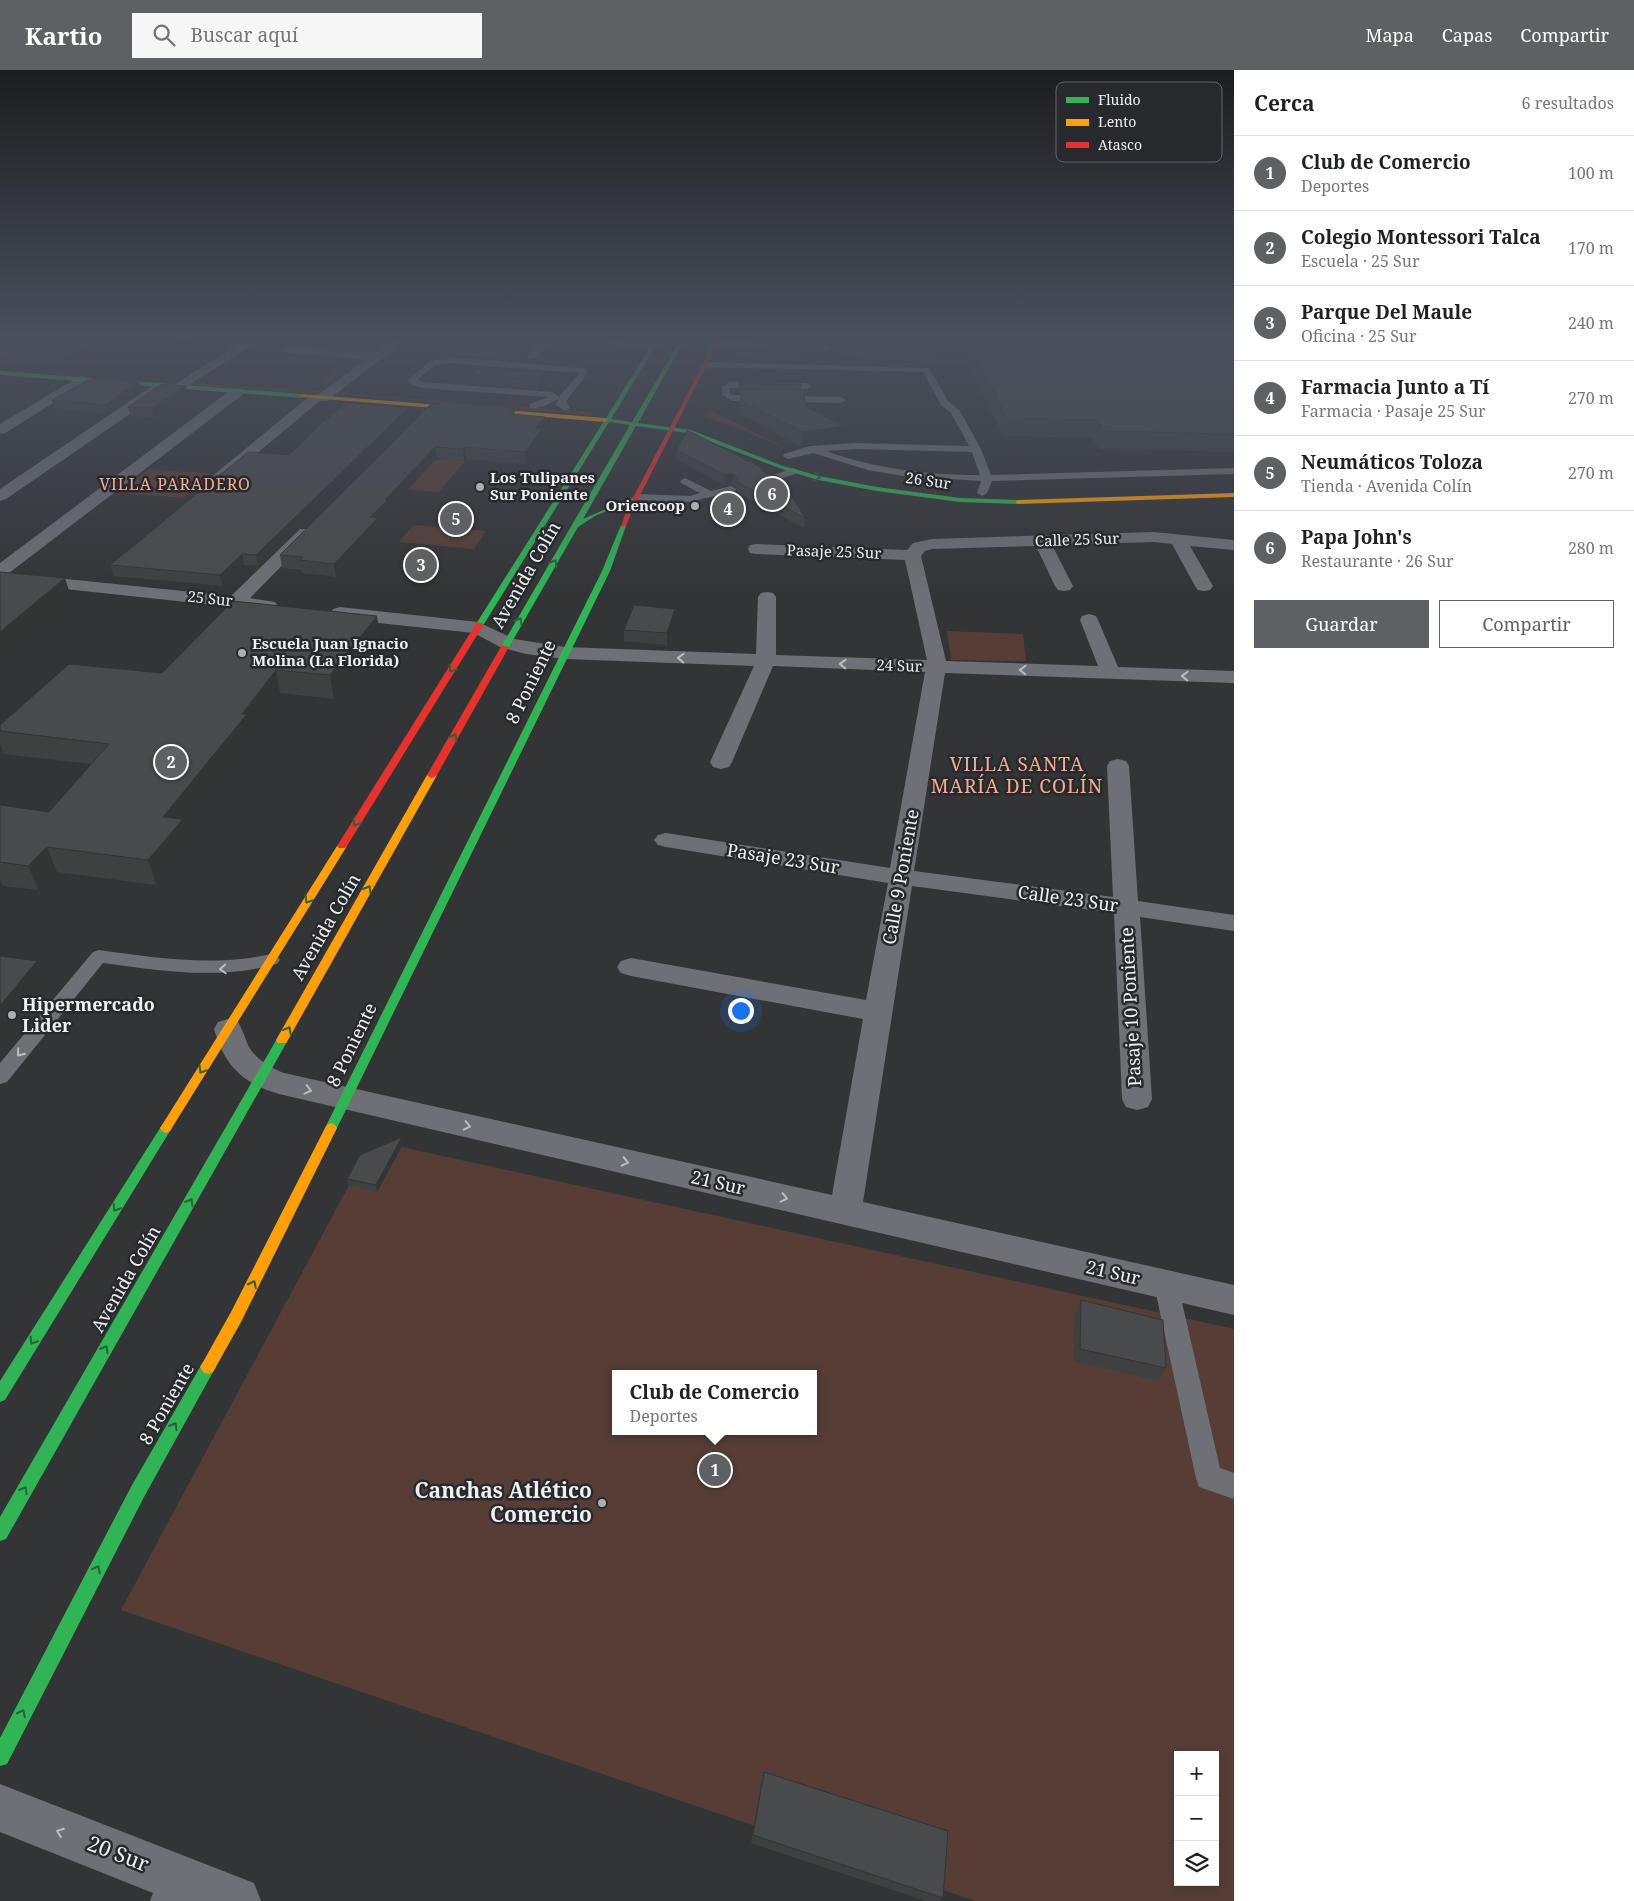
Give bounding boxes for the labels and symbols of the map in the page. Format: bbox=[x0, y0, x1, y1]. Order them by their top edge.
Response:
legend bbox=[1056, 82, 1222, 162]
text: Fluido bbox=[1098, 90, 1141, 109]
text: Lento bbox=[1098, 112, 1136, 131]
text: Atasco bbox=[1098, 135, 1142, 154]
place label: Los Tulipanes Sur Poniente bbox=[490, 467, 595, 504]
street label: 26 Sur bbox=[904, 467, 952, 493]
one-way arrow bbox=[813, 471, 822, 482]
district label: VILLA PARADERO bbox=[99, 473, 251, 495]
pin: 6 bbox=[756, 475, 788, 513]
marker: Los Tulipanes Sur Poniente bbox=[474, 481, 486, 493]
pin: 4 bbox=[712, 490, 744, 528]
place label: Oriencoop bbox=[605, 495, 685, 515]
pin: 5 bbox=[440, 500, 472, 538]
marker: Oriencoop bbox=[689, 500, 701, 512]
street label: Avenida Colín bbox=[485, 517, 566, 632]
street label: Calle 25 Sur bbox=[1034, 528, 1119, 550]
street label: Pasaje 25 Sur bbox=[786, 539, 882, 563]
pin: 3 bbox=[405, 546, 437, 584]
one-way arrow bbox=[547, 559, 557, 568]
street label: 25 Sur bbox=[186, 586, 234, 610]
one-way arrow bbox=[513, 618, 523, 627]
place label: Escuela Juan Ignacio Molina (La Florida) bbox=[252, 633, 408, 670]
street label: 8 Poniente bbox=[499, 636, 561, 728]
marker: Escuela Juan Ignacio Molina (La Florida) bbox=[236, 647, 248, 659]
one-way arrow bbox=[676, 652, 684, 663]
street label: 24 Sur bbox=[876, 654, 922, 676]
one-way arrow bbox=[839, 658, 847, 669]
one-way arrow bbox=[449, 664, 458, 673]
one-way arrow bbox=[1019, 665, 1026, 675]
one-way arrow bbox=[1181, 670, 1189, 681]
one-way arrow bbox=[447, 734, 457, 743]
pin: 2 bbox=[155, 743, 187, 781]
district label: VILLA SANTA MARÍA DE COLÍN bbox=[931, 751, 1103, 799]
street label: Calle 9 Poniente bbox=[876, 807, 924, 946]
one-way arrow bbox=[353, 817, 363, 826]
street label: Pasaje 23 Sur bbox=[725, 837, 842, 879]
street label: Avenida Colín bbox=[285, 869, 366, 984]
street label: Calle 23 Sur bbox=[1016, 879, 1120, 917]
one-way arrow bbox=[362, 885, 372, 894]
one-way arrow bbox=[305, 895, 314, 904]
street label: Pasaje 10 Poniente bbox=[1114, 927, 1146, 1087]
one-way arrow bbox=[218, 963, 226, 974]
place label: Hipermercado Lider bbox=[22, 992, 155, 1037]
your location bbox=[728, 998, 754, 1024]
street label: 8 Poniente bbox=[320, 999, 382, 1091]
marker: Hipermercado Lider bbox=[6, 1009, 18, 1021]
one-way arrow bbox=[282, 1026, 292, 1035]
one-way arrow bbox=[17, 1047, 25, 1056]
one-way arrow bbox=[199, 1065, 208, 1074]
one-way arrow bbox=[304, 1084, 313, 1095]
one-way arrow bbox=[462, 1120, 471, 1131]
one-way arrow bbox=[621, 1156, 630, 1167]
street label: 21 Sur bbox=[689, 1164, 748, 1200]
one-way arrow bbox=[779, 1192, 788, 1203]
one-way arrow bbox=[184, 1198, 194, 1207]
one-way arrow bbox=[113, 1203, 122, 1212]
street label: Avenida Colín bbox=[85, 1221, 166, 1336]
street label: 21 Sur bbox=[1084, 1254, 1143, 1290]
one-way arrow bbox=[247, 1280, 257, 1289]
one-way arrow bbox=[30, 1336, 40, 1345]
one-way arrow bbox=[99, 1346, 109, 1355]
street label: 8 Poniente bbox=[133, 1358, 199, 1449]
one-way arrow bbox=[168, 1423, 178, 1432]
pin: 1 bbox=[699, 1451, 731, 1489]
place label: Canchas Atlético Comercio bbox=[415, 1476, 592, 1528]
one-way arrow bbox=[18, 1487, 28, 1496]
marker: Canchas Atlético Comercio bbox=[596, 1497, 608, 1509]
one-way arrow bbox=[91, 1565, 101, 1574]
one-way arrow bbox=[16, 1710, 26, 1719]
one-way arrow bbox=[57, 1828, 65, 1838]
street label: 20 Sur bbox=[84, 1829, 153, 1878]

